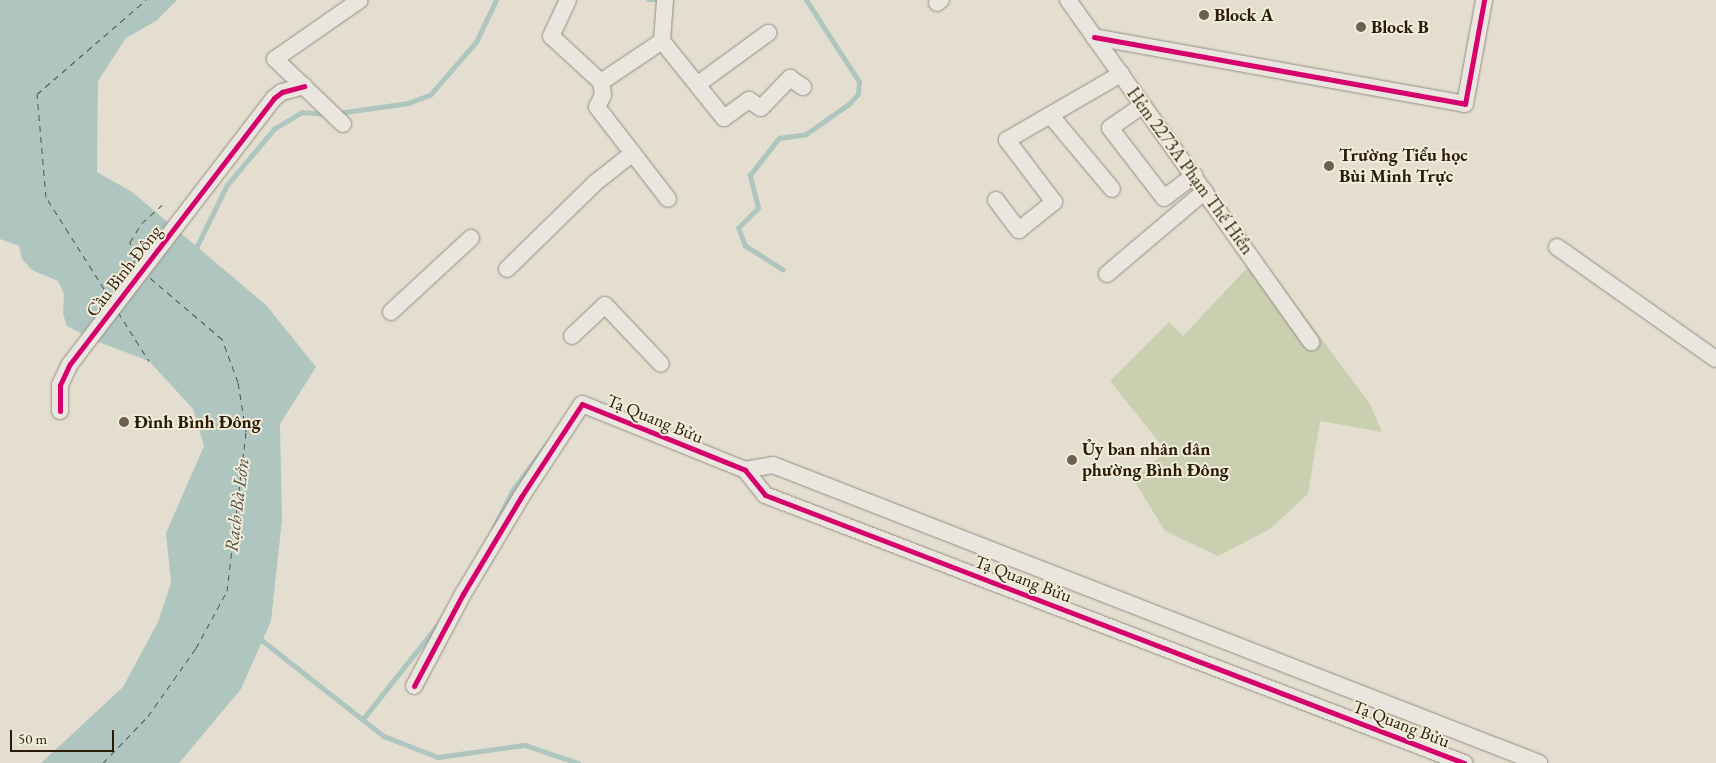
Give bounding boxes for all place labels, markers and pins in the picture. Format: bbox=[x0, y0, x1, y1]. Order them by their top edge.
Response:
place label: Block A bbox=[1214, 4, 1273, 26]
marker: Block A bbox=[1198, 9, 1210, 21]
place label: Block B bbox=[1371, 16, 1429, 38]
marker: Block B bbox=[1355, 21, 1367, 33]
place label: Trường Tiểu học Bùi Minh Trực bbox=[1339, 145, 1468, 188]
marker: Trường Tiểu học Bùi Minh Trực bbox=[1323, 160, 1335, 172]
place label: Đình Bình Đông bbox=[134, 411, 261, 433]
marker: Đình Bình Đông bbox=[118, 416, 130, 428]
place label: Ủy ban nhân dân phường Bình Đông bbox=[1082, 439, 1229, 482]
marker: Ủy ban nhân dân phường Bình Đông bbox=[1066, 454, 1078, 466]

